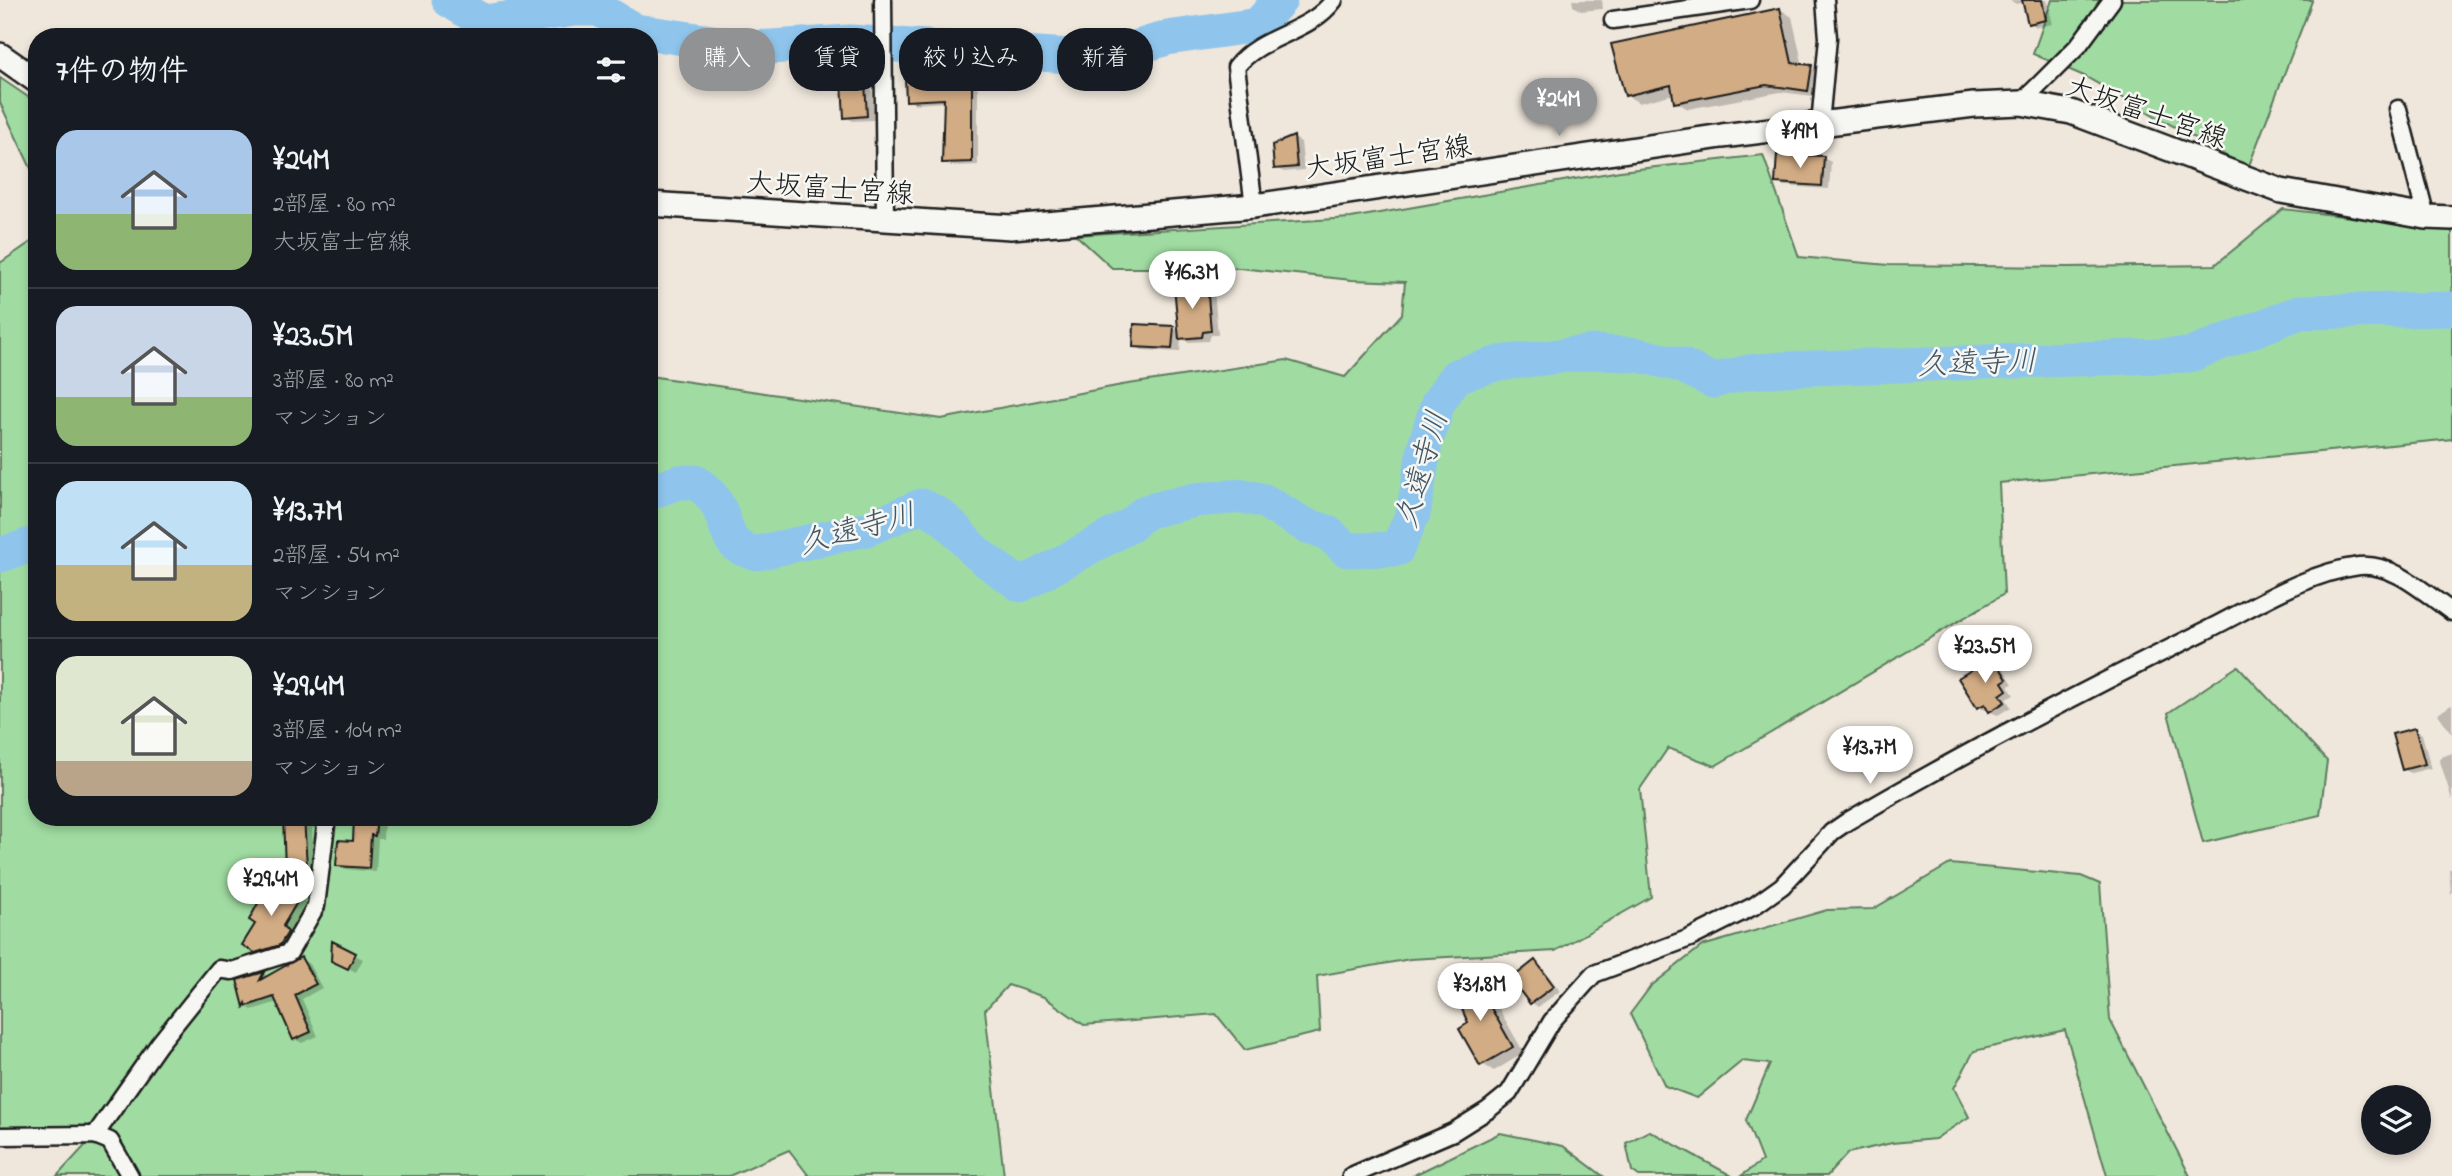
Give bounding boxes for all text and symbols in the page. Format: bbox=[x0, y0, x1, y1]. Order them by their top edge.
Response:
chip: 購入 bbox=[679, 28, 775, 91]
chip: 賃貸 bbox=[789, 28, 885, 91]
chip: 絞り込み bbox=[899, 28, 1043, 91]
chip: 新着 bbox=[1057, 28, 1153, 91]
text: 7件の物件 bbox=[56, 51, 188, 95]
icon: filters bbox=[592, 51, 630, 89]
street label: 大坂富士宮線 bbox=[2060, 68, 2232, 161]
pin: ¥24M bbox=[1518, 78, 1600, 138]
text: ¥24M bbox=[1537, 84, 1581, 117]
pin: ¥19M bbox=[1759, 110, 1841, 170]
text: ¥19M bbox=[1781, 116, 1819, 149]
street label: 大坂富士宮線 bbox=[1302, 127, 1475, 191]
text: ¥24M bbox=[273, 140, 330, 184]
icon: home bbox=[112, 158, 196, 242]
street label: 大坂富士宮線 bbox=[745, 164, 915, 217]
text: 2部屋 · 80 m² bbox=[273, 189, 396, 222]
text: 大坂富士宮線 bbox=[273, 227, 411, 260]
pin: ¥16.3M bbox=[1135, 252, 1249, 311]
text: ¥16.3M bbox=[1165, 257, 1219, 290]
text: ¥23.5M bbox=[273, 316, 354, 360]
icon: home bbox=[112, 334, 196, 418]
water label: 久遠寺川 bbox=[1916, 341, 2038, 389]
text: 3部屋 · 80 m² bbox=[273, 365, 394, 398]
text: マンション bbox=[273, 403, 387, 436]
water label: 久遠寺川 bbox=[1386, 406, 1462, 534]
text: ¥13.7M bbox=[273, 491, 343, 535]
water label: 久遠寺川 bbox=[794, 494, 921, 568]
icon: home bbox=[112, 509, 196, 593]
text: 2部屋 · 54 m² bbox=[273, 540, 400, 573]
text: マンション bbox=[273, 578, 387, 611]
pin: ¥23.5M bbox=[1928, 626, 2042, 685]
text: ¥23.5M bbox=[1954, 631, 2016, 664]
text: ¥29.4M bbox=[273, 666, 345, 710]
icon: home bbox=[112, 684, 196, 768]
text: 3部屋 · 104 m² bbox=[273, 715, 402, 748]
pin: ¥13.7M bbox=[1813, 726, 1927, 786]
text: ¥13.7M bbox=[1843, 732, 1897, 765]
text: マンション bbox=[273, 753, 387, 786]
pin: ¥29.4M bbox=[214, 858, 328, 918]
text: ¥29.4M bbox=[243, 864, 299, 897]
pin: ¥31.8M bbox=[1423, 964, 1537, 1023]
text: ¥31.8M bbox=[1453, 969, 1507, 1002]
map controls bbox=[2361, 1085, 2431, 1155]
button: layers bbox=[2361, 1085, 2431, 1155]

